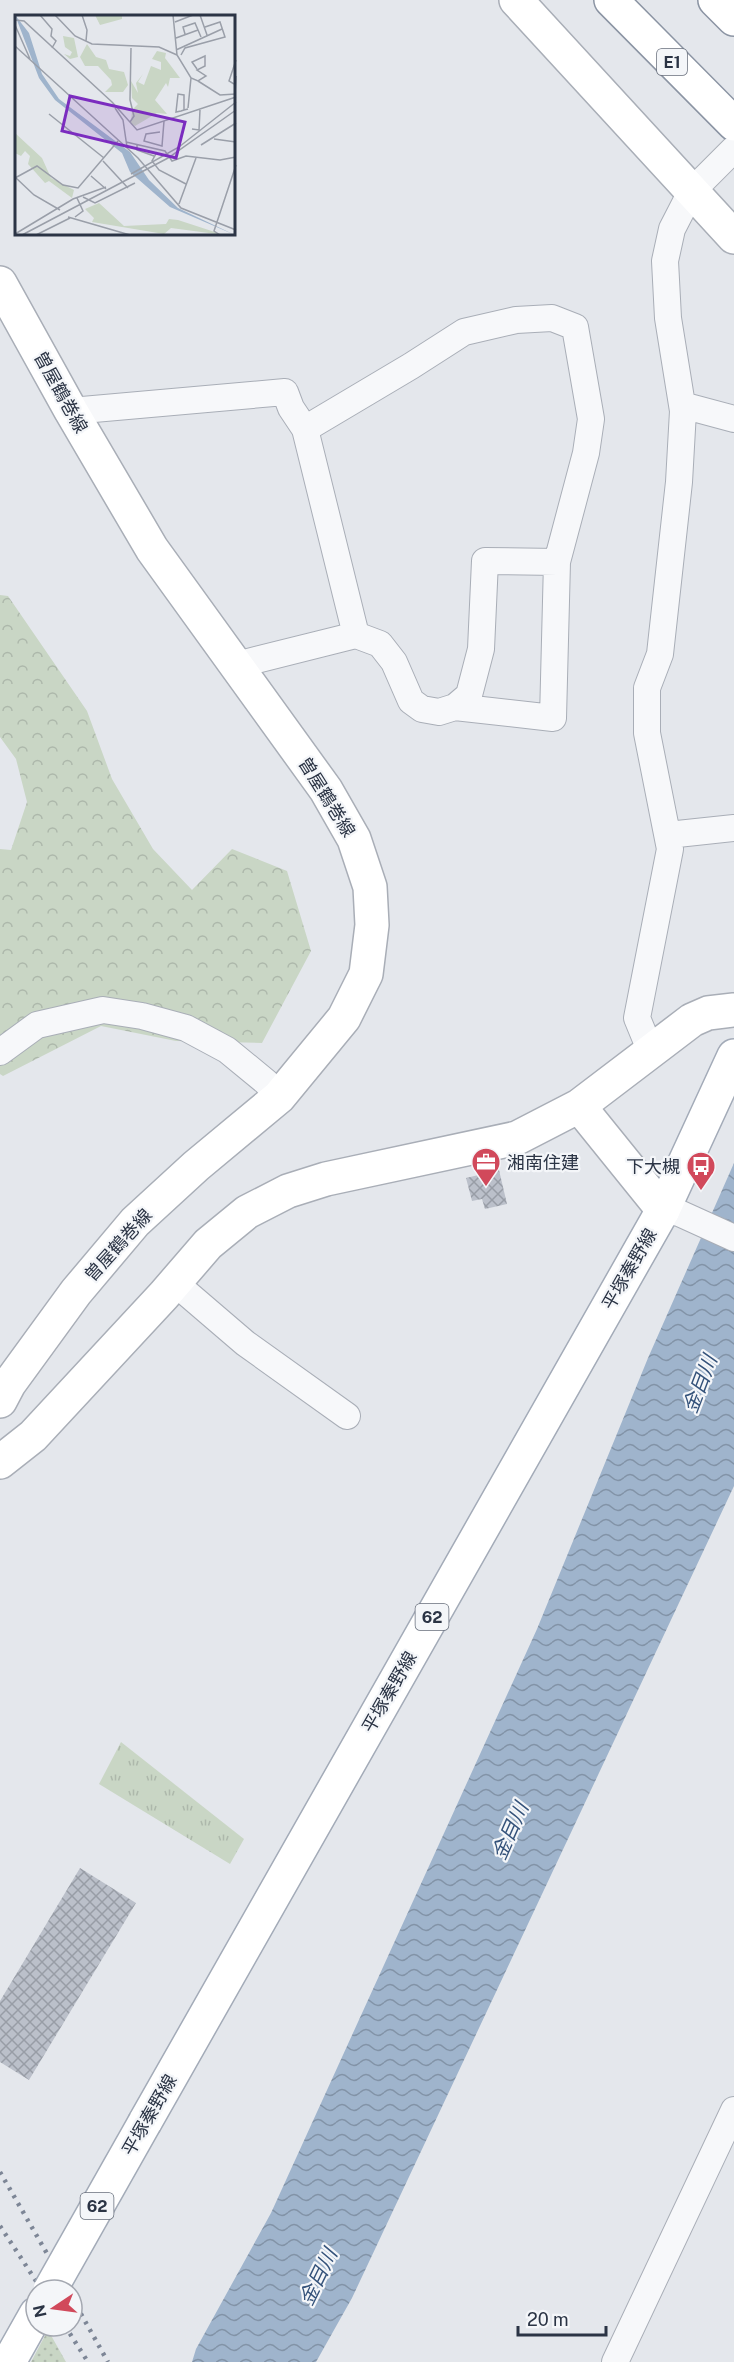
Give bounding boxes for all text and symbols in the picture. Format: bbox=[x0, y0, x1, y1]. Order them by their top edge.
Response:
inset map bbox=[15, 15, 236, 236]
road number: E1 bbox=[657, 49, 687, 75]
street label: 曽屋鶴巻線 bbox=[30, 348, 92, 436]
street label: 曽屋鶴巻線 bbox=[294, 753, 360, 841]
office icon: 湘南住建 bbox=[470, 1146, 502, 1188]
bus stop icon: 下大槻 bbox=[685, 1150, 717, 1192]
place label: 湘南住建 bbox=[507, 1152, 579, 1173]
place label: 下大槻 bbox=[626, 1156, 680, 1177]
street label: 曽屋鶴巻線 bbox=[80, 1205, 156, 1285]
street label: 平塚秦野線 bbox=[597, 1225, 661, 1313]
water label: 金目川 bbox=[678, 1350, 723, 1416]
road number: 62 bbox=[416, 1604, 448, 1630]
street label: 平塚秦野線 bbox=[357, 1648, 421, 1736]
water label: 金目川 bbox=[487, 1797, 534, 1863]
street label: 平塚秦野線 bbox=[117, 2071, 181, 2159]
road number: 62 bbox=[80, 2193, 114, 2219]
water label: 金目川 bbox=[294, 2243, 343, 2309]
north arrow bbox=[24, 2278, 84, 2338]
scale bar bbox=[518, 2299, 606, 2337]
text: N bbox=[29, 2303, 51, 2319]
text: 20 m bbox=[527, 2309, 569, 2330]

